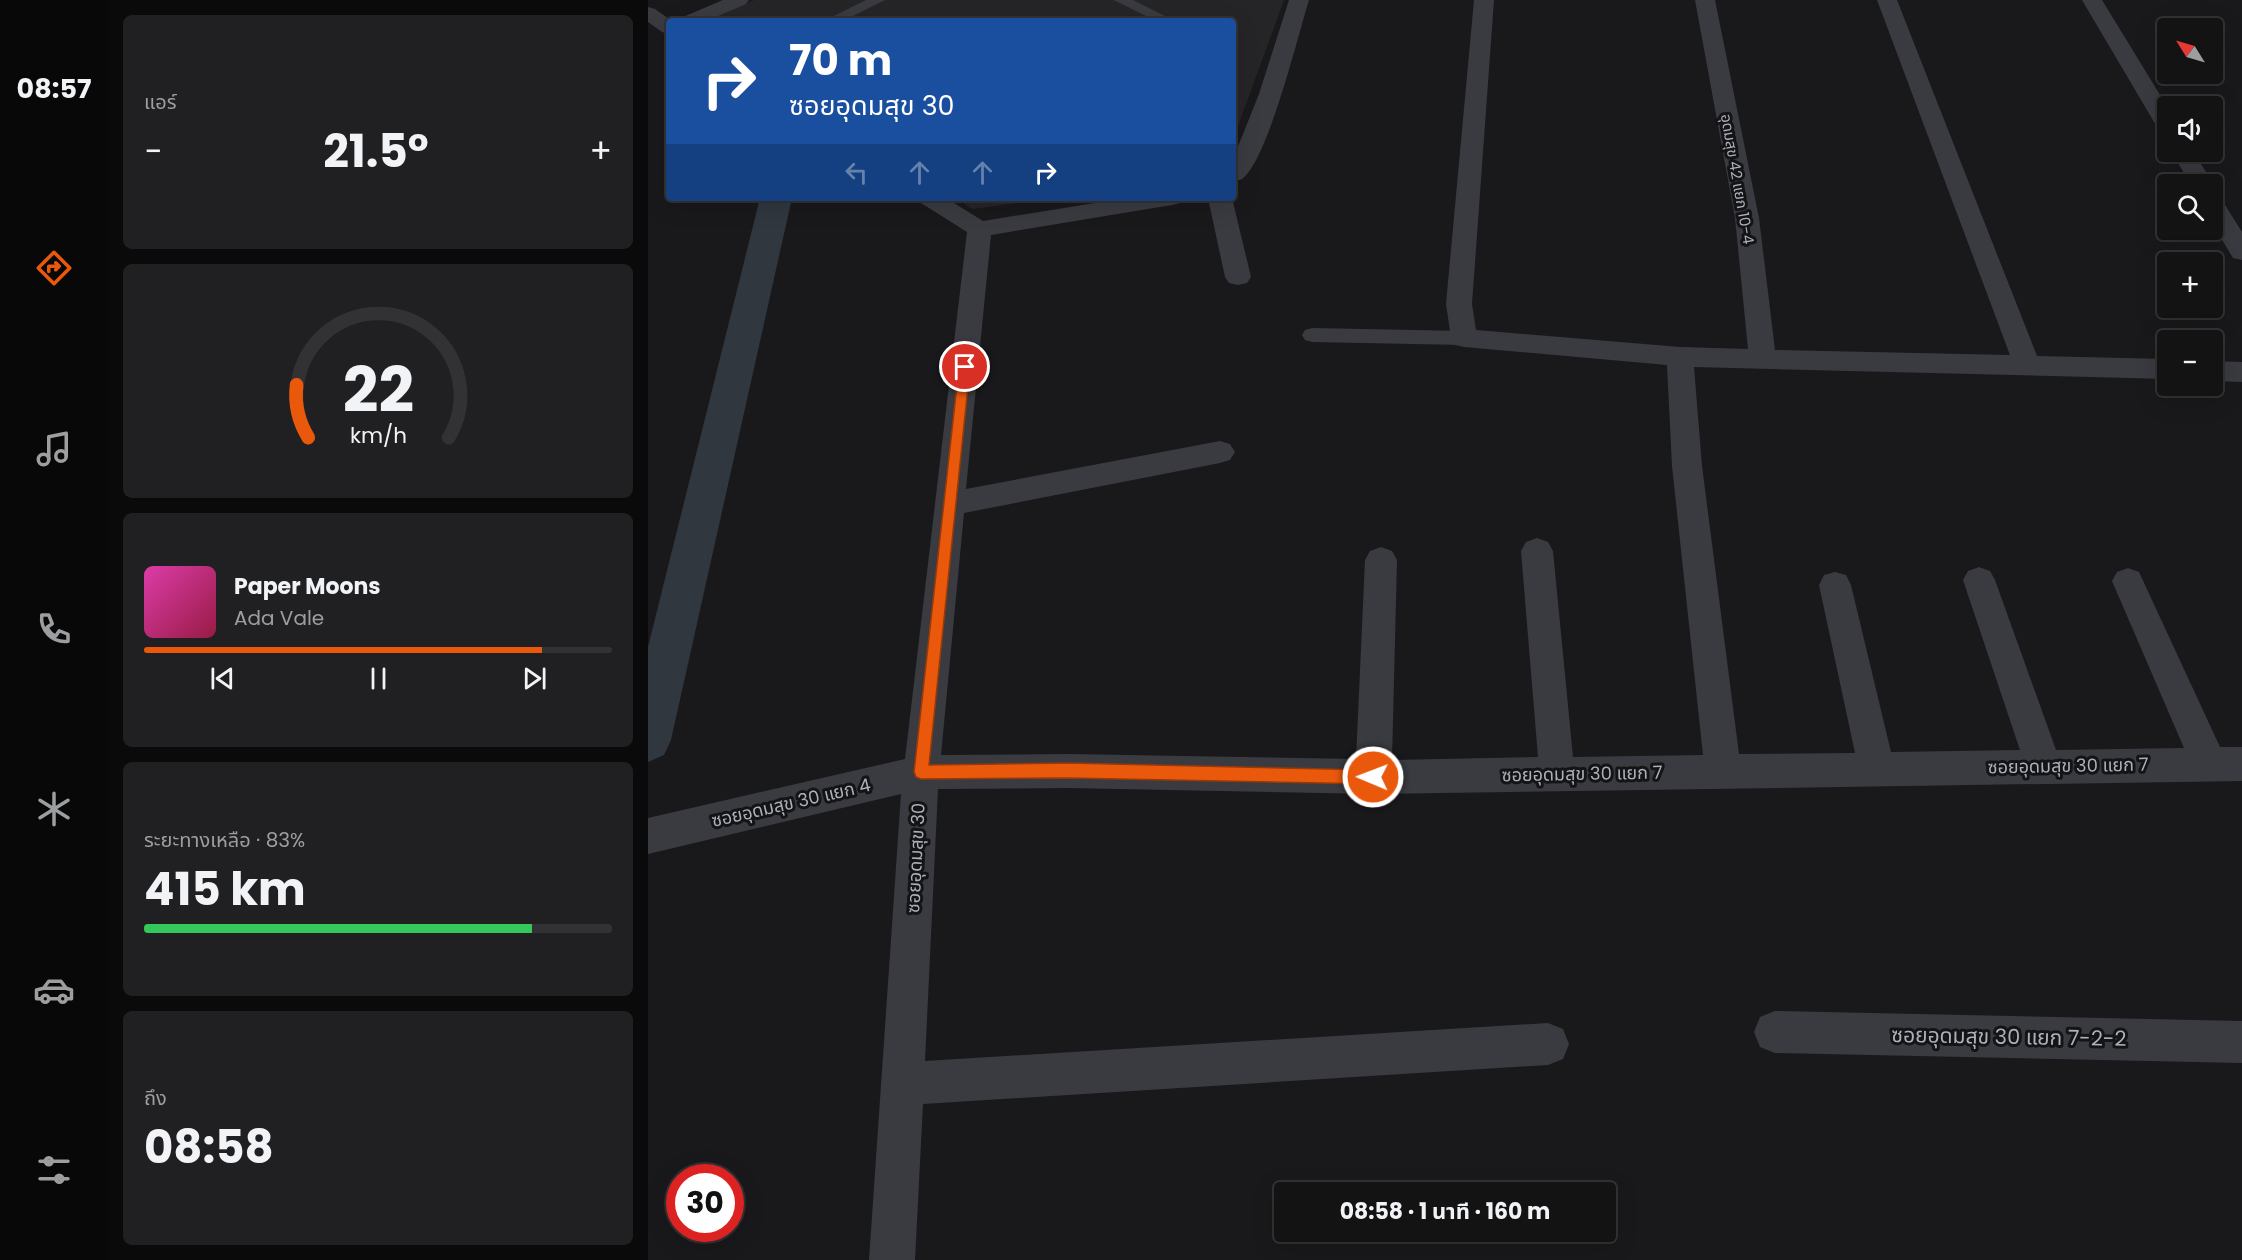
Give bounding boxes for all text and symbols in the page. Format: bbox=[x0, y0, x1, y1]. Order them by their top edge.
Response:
north arrow bbox=[2157, 18, 2223, 84]
map controls bbox=[2157, 18, 2223, 396]
text: 70 m bbox=[789, 31, 892, 90]
icon: right bbox=[690, 42, 768, 120]
text: 08:57 bbox=[17, 70, 91, 107]
text: ซอยอุดมสุข 30 bbox=[789, 87, 955, 124]
text: แอร์ bbox=[144, 88, 176, 116]
button: sound bbox=[2157, 96, 2223, 162]
street label: อุดมสุข 42 แยก 10-4 bbox=[1716, 112, 1759, 246]
text: 21.5° bbox=[323, 120, 429, 183]
text: − bbox=[144, 128, 162, 175]
text: + bbox=[589, 128, 612, 175]
icon: left bbox=[840, 156, 873, 189]
icon: ahead bbox=[903, 156, 936, 189]
icon: ahead bbox=[966, 156, 999, 189]
icon: right bbox=[1029, 156, 1062, 189]
button: search bbox=[2157, 174, 2223, 240]
icon: directions bbox=[33, 247, 75, 289]
button: + bbox=[2157, 252, 2223, 318]
button: − bbox=[2157, 330, 2223, 396]
pin bbox=[939, 341, 990, 392]
text: 22 bbox=[342, 346, 414, 434]
icon: arrive bbox=[948, 350, 981, 383]
text: km/h bbox=[349, 420, 407, 451]
icon: music bbox=[33, 428, 75, 470]
text: Paper Moons bbox=[234, 571, 381, 602]
text: Ada Vale bbox=[234, 604, 324, 632]
icon: phone bbox=[33, 608, 75, 650]
icon: previous bbox=[206, 662, 239, 695]
icon: pause bbox=[362, 662, 395, 695]
icon: next bbox=[518, 662, 551, 695]
position arrow bbox=[1341, 745, 1405, 809]
street label: ซอยอุดมสุข 30 แยก 7 bbox=[1987, 752, 2149, 779]
street label: ซอยอุดมสุข 30 แยก 7 bbox=[1501, 760, 1663, 787]
street label: ซอยอุดมสุข 30 แยก 4 bbox=[709, 772, 873, 833]
icon: climate bbox=[33, 788, 75, 830]
street label: ซอยอุดมสุข 30 bbox=[900, 802, 931, 914]
text: ระยะทางเหลือ · 83% bbox=[144, 826, 305, 854]
text: 415 km bbox=[144, 858, 306, 921]
icon: car bbox=[33, 969, 75, 1011]
street label: ซอยอุดมสุข 30 แยก 7-2-2 bbox=[1891, 1020, 2127, 1053]
text: ถึง bbox=[144, 1084, 167, 1112]
text: 08:58 bbox=[144, 1116, 274, 1179]
icon: filters bbox=[33, 1149, 75, 1191]
speed limit sign: 30 bbox=[666, 1164, 744, 1242]
text: 08:58 · 1 นาที · 160 m bbox=[1340, 1196, 1550, 1227]

